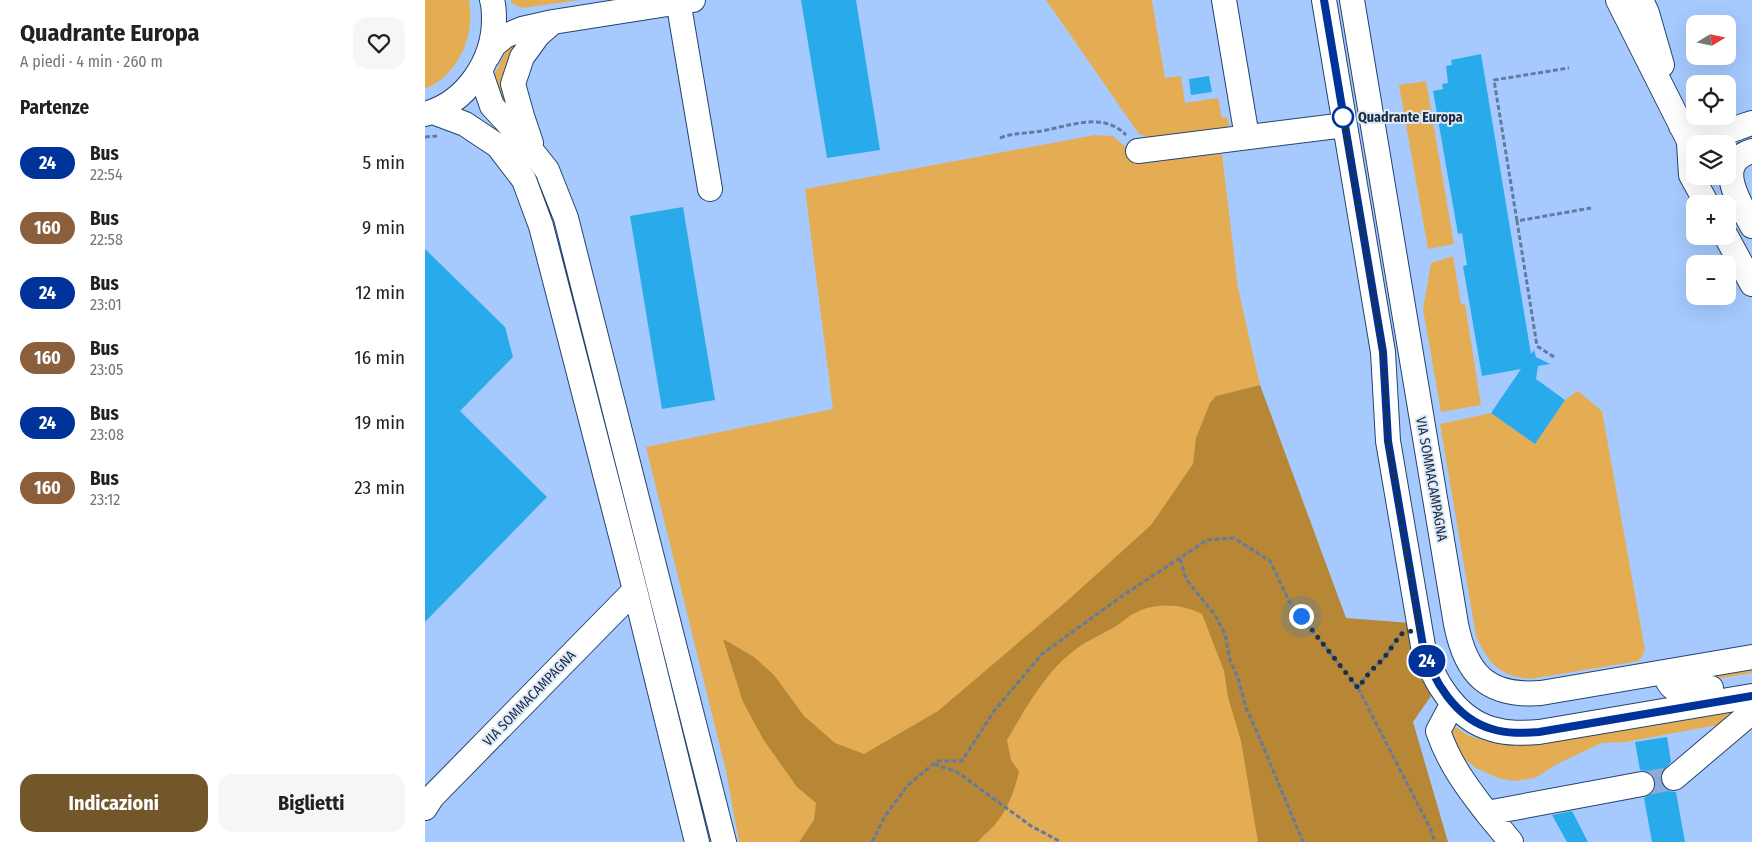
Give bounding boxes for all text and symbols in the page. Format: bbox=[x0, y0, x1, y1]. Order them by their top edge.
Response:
north arrow bbox=[1686, 15, 1736, 65]
map controls bbox=[1686, 15, 1736, 305]
button: heart bbox=[353, 17, 405, 69]
text: Quadrante Europa bbox=[20, 19, 200, 47]
text: A piedi · 4 min · 260 m bbox=[20, 52, 163, 71]
button: locate bbox=[1686, 75, 1736, 125]
text: Partenze bbox=[20, 96, 89, 119]
marker: Quadrante Europa bbox=[1332, 106, 1354, 128]
place label: Quadrante Europa bbox=[1358, 109, 1463, 126]
button: layers bbox=[1686, 135, 1736, 185]
text: Bus bbox=[90, 142, 119, 165]
text: 5 min bbox=[362, 151, 405, 174]
text: 24 bbox=[39, 152, 56, 174]
text: 22:54 bbox=[90, 165, 123, 184]
button: + bbox=[1686, 195, 1736, 245]
text: Bus bbox=[90, 207, 119, 230]
text: 9 min bbox=[362, 216, 405, 239]
text: 160 bbox=[34, 217, 61, 239]
text: 22:58 bbox=[90, 230, 123, 249]
button: − bbox=[1686, 255, 1736, 305]
text: Bus bbox=[90, 272, 119, 295]
text: 12 min bbox=[355, 281, 405, 304]
text: 24 bbox=[39, 282, 56, 304]
text: 23:01 bbox=[90, 295, 122, 314]
text: Bus bbox=[90, 337, 119, 360]
text: 16 min bbox=[354, 346, 405, 369]
text: 160 bbox=[34, 347, 61, 369]
text: 23:05 bbox=[90, 360, 123, 379]
text: Bus bbox=[90, 402, 119, 425]
text: 19 min bbox=[354, 411, 405, 434]
text: 24 bbox=[39, 412, 56, 434]
street label: VIA SOMMACAMPAGNA bbox=[1412, 415, 1451, 543]
text: 23:08 bbox=[90, 425, 124, 444]
text: Bus bbox=[90, 467, 119, 490]
text: 23 min bbox=[354, 476, 405, 499]
text: 160 bbox=[34, 477, 61, 499]
text: 23:12 bbox=[90, 490, 120, 509]
your location bbox=[1289, 604, 1314, 629]
line badge: 24 bbox=[1405, 645, 1449, 677]
street label: VIA SOMMACAMPAGNA bbox=[479, 647, 580, 750]
text: 24 bbox=[1418, 650, 1436, 672]
button: Indicazioni bbox=[20, 774, 208, 832]
button: Biglietti bbox=[218, 774, 405, 832]

